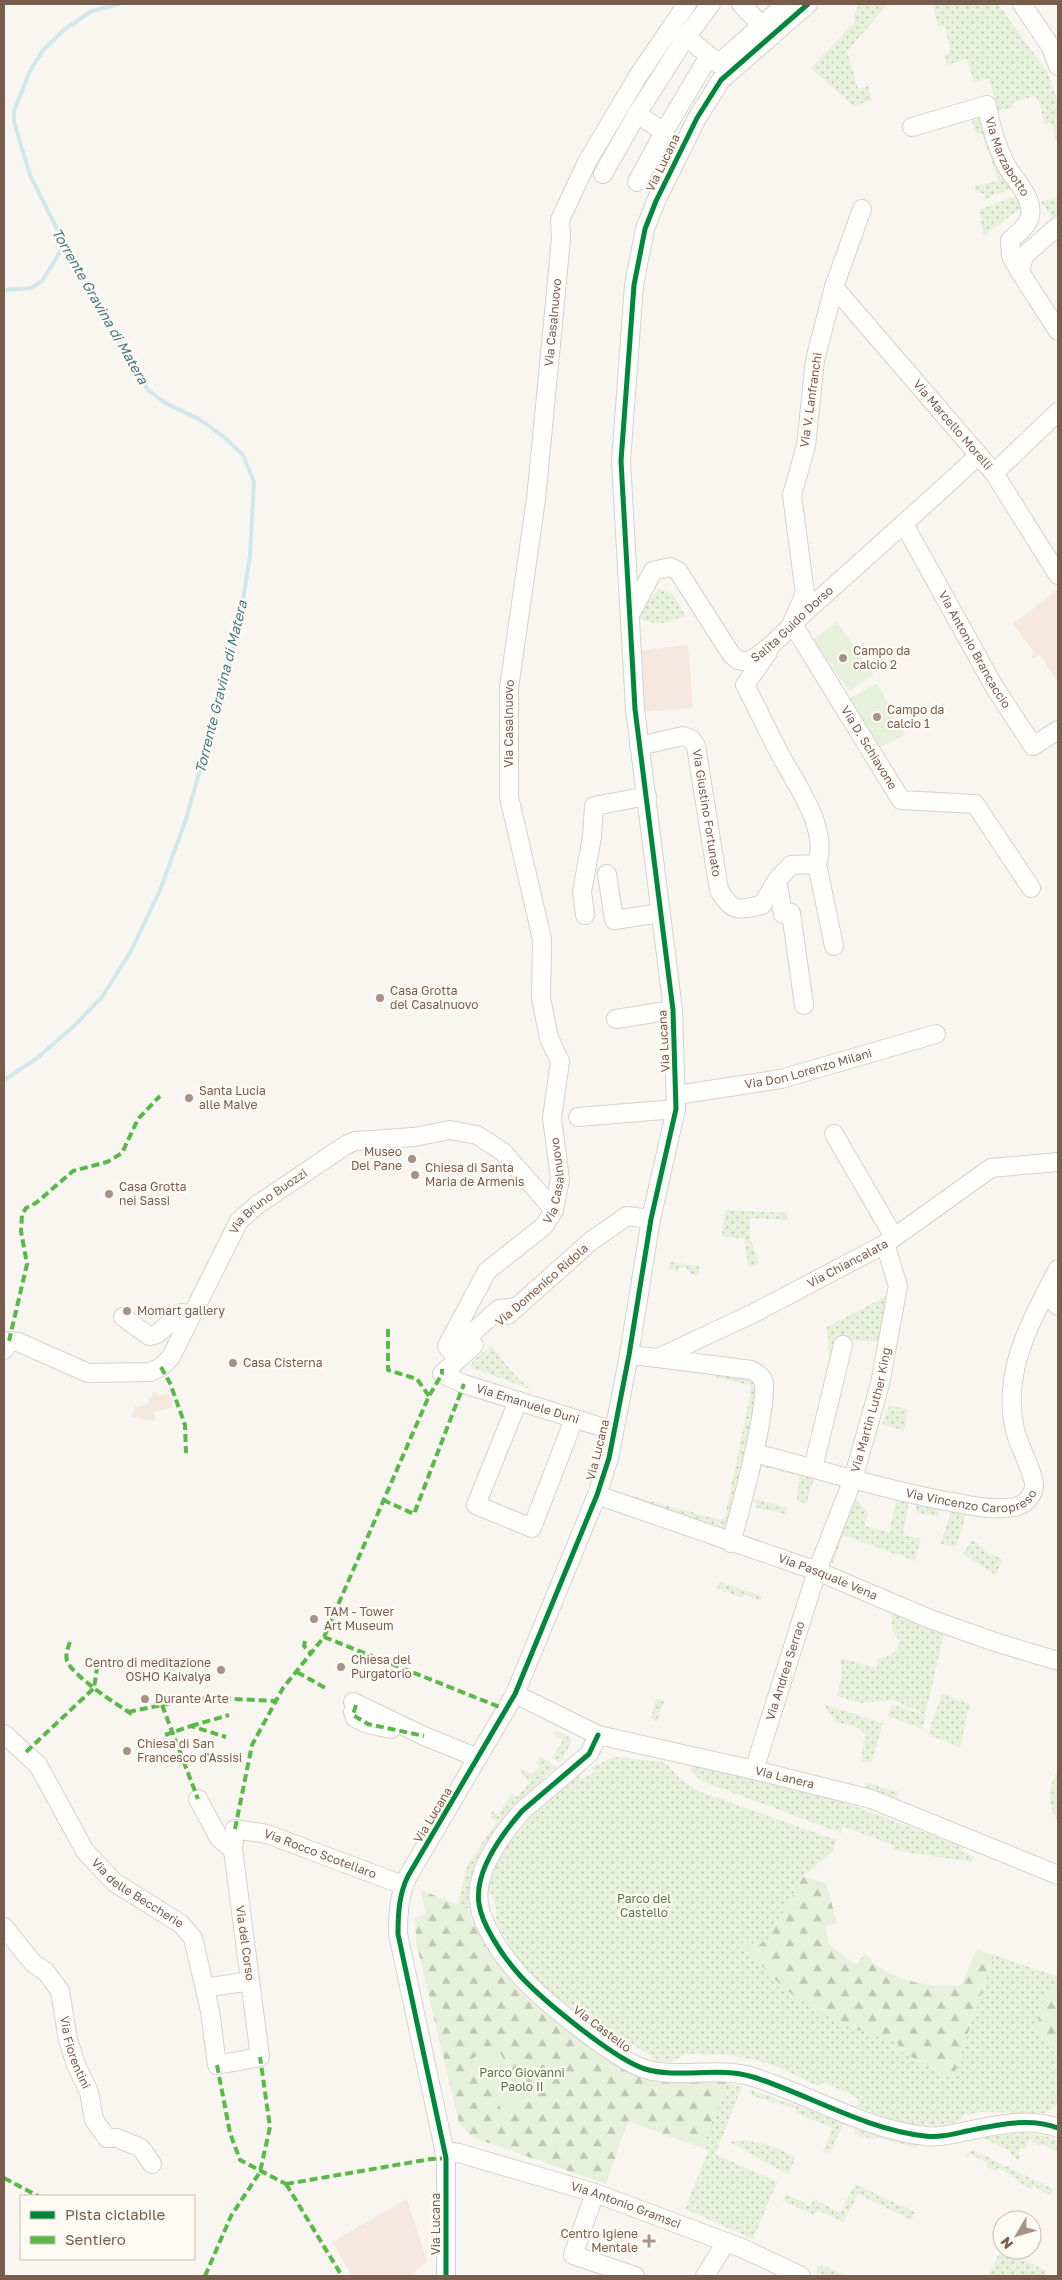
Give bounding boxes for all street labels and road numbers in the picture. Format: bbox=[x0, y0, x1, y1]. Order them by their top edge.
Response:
street label: Via Marzabotto bbox=[982, 115, 1033, 199]
street label: Via Lucana bbox=[642, 131, 683, 194]
street label: Via Casalnuovo bbox=[541, 278, 564, 367]
street label: Via V. Lanfranchi bbox=[796, 351, 825, 448]
street label: Via Marcello Morelli bbox=[910, 377, 996, 473]
street label: Salita Guido Dorso bbox=[748, 582, 836, 665]
street label: Via Antonio Brancaccio bbox=[936, 588, 1014, 711]
street label: Via Casalnuovo bbox=[501, 678, 517, 768]
street label: Via D. Schiavone bbox=[838, 703, 901, 792]
street label: Via Giustino Fortunato bbox=[690, 748, 725, 878]
street label: Via Lucana bbox=[654, 1009, 673, 1073]
street label: Via Don Lorenzo Milani bbox=[743, 1045, 874, 1092]
street label: Via Casalnuovo bbox=[539, 1137, 567, 1227]
street label: Via Bruno Buozzi bbox=[226, 1165, 310, 1236]
street label: Via Chiancalata bbox=[804, 1236, 890, 1291]
street label: Via Domenico Ridola bbox=[492, 1240, 591, 1329]
street label: Via Martin Luther King bbox=[847, 1346, 894, 1474]
street label: Via Emanuele Duni bbox=[474, 1380, 581, 1427]
street label: Via Lucana bbox=[583, 1418, 612, 1482]
street label: Via Vincenzo Caropreso bbox=[904, 1485, 1040, 1515]
street label: Via Pasquale Vena bbox=[776, 1550, 880, 1603]
street label: Via Andrea Serrao bbox=[762, 1619, 808, 1722]
street label: Via Lanera bbox=[754, 1763, 816, 1792]
street label: Via Lucana bbox=[410, 1784, 455, 1845]
street label: Via Rocco Scotellaro bbox=[262, 1825, 379, 1881]
street label: Via delle Beccherie bbox=[89, 1855, 187, 1931]
street label: Via del Corso bbox=[233, 1904, 258, 1982]
street label: Via Castello bbox=[570, 2002, 634, 2055]
street label: Via Fiorentini bbox=[57, 2015, 94, 2091]
street label: Via Antonio Gramsci bbox=[569, 2178, 683, 2231]
street label: Via Lucana bbox=[428, 2193, 443, 2255]

